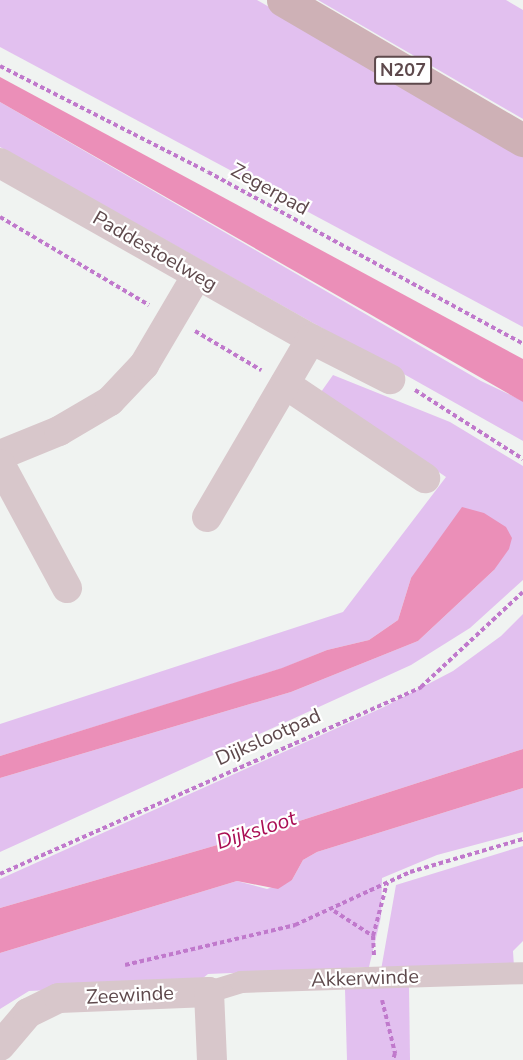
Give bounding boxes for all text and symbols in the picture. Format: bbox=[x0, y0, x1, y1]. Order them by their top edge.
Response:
road number: N207 bbox=[373, 55, 433, 85]
street label: Zegerpad bbox=[227, 158, 313, 220]
street label: Paddestoelweg bbox=[89, 206, 221, 296]
street label: Dijkslootpad bbox=[212, 703, 324, 771]
water label: Dijksloot bbox=[213, 805, 299, 855]
street label: Akkerwinde bbox=[311, 964, 419, 992]
street label: Zeewinde bbox=[86, 981, 174, 1009]

